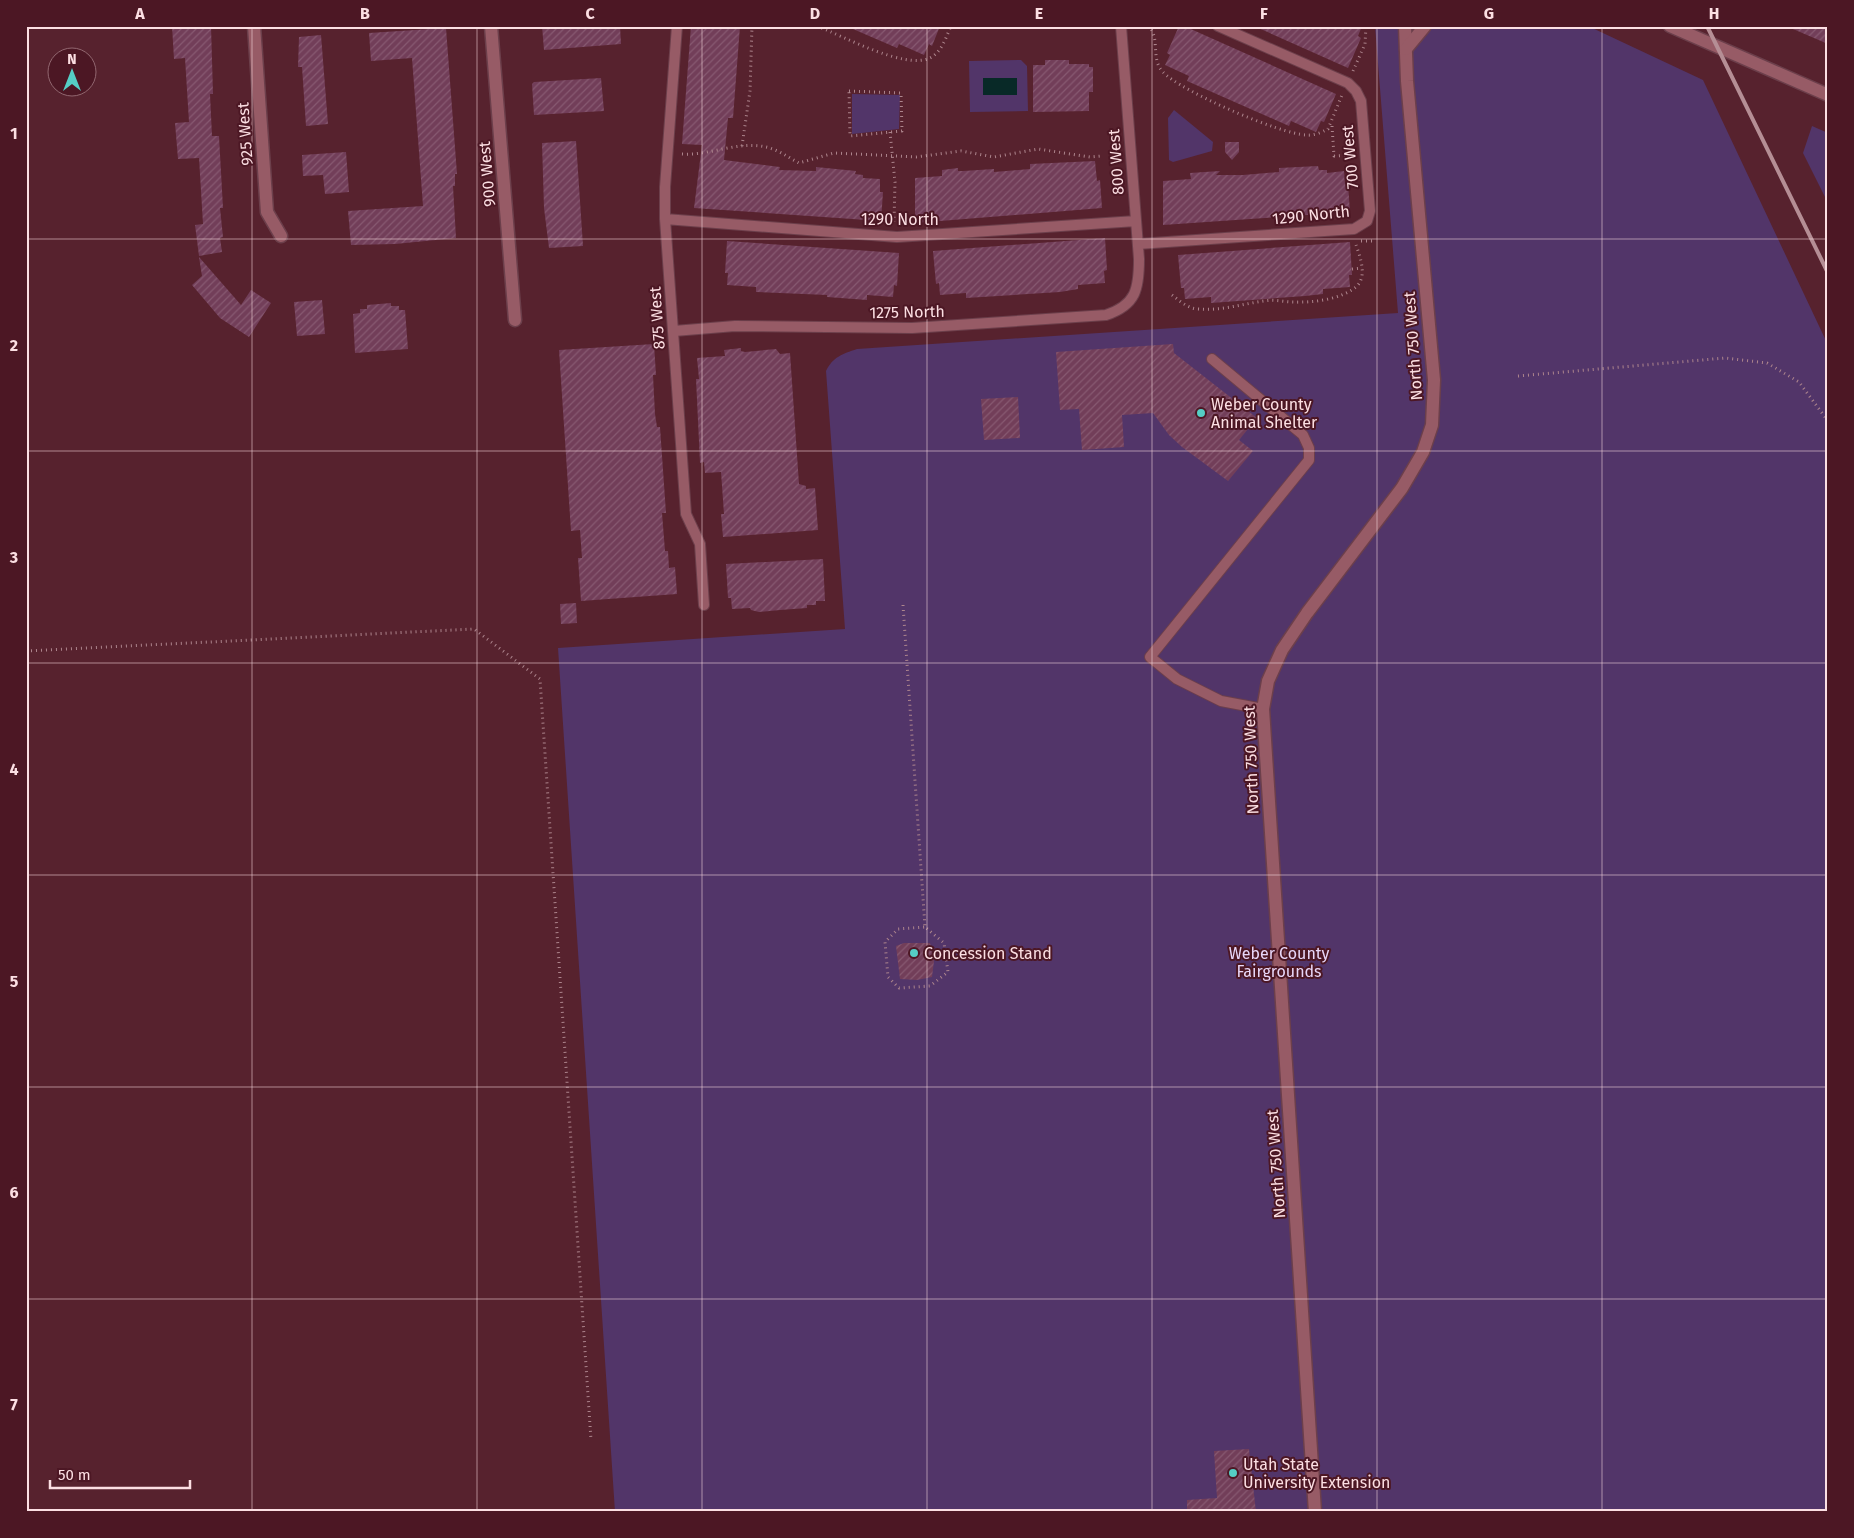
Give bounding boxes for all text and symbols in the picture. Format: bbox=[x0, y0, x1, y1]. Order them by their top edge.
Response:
text: A bbox=[134, 4, 145, 23]
text: B bbox=[360, 4, 370, 23]
text: C bbox=[585, 4, 595, 23]
text: D bbox=[810, 4, 820, 23]
text: E bbox=[1035, 4, 1043, 23]
text: F bbox=[1260, 4, 1268, 23]
text: G bbox=[1484, 4, 1494, 23]
text: H bbox=[1709, 4, 1719, 23]
north arrow bbox=[48, 48, 98, 98]
text: N bbox=[67, 51, 77, 68]
street label: 925 West bbox=[233, 102, 257, 166]
text: 1 bbox=[10, 124, 18, 143]
street label: 700 West bbox=[1338, 124, 1362, 190]
street label: 800 West bbox=[1104, 128, 1128, 196]
street label: 900 West bbox=[475, 140, 499, 207]
street label: 1290 North bbox=[1271, 201, 1351, 229]
street label: 1290 North bbox=[861, 210, 939, 229]
street label: 875 West bbox=[645, 286, 669, 350]
street label: North 750 West bbox=[1400, 291, 1426, 401]
street label: 1275 North bbox=[869, 302, 945, 322]
text: 2 bbox=[10, 336, 18, 355]
place label: Weber County Animal Shelter bbox=[1211, 395, 1318, 432]
marker: Weber County Animal Shelter bbox=[1195, 407, 1207, 419]
text: 3 bbox=[9, 548, 18, 567]
street label: North 750 West bbox=[1240, 705, 1262, 815]
text: 4 bbox=[9, 760, 19, 779]
place label: Concession Stand bbox=[924, 944, 1052, 963]
park label: Weber County Fairgrounds bbox=[1229, 944, 1329, 981]
marker: Concession Stand bbox=[908, 947, 920, 959]
text: 5 bbox=[10, 972, 19, 991]
street label: North 750 West bbox=[1263, 1109, 1289, 1219]
text: 6 bbox=[9, 1183, 19, 1202]
text: 7 bbox=[10, 1395, 18, 1414]
place label: Utah State University Extension bbox=[1243, 1455, 1390, 1492]
scale bar bbox=[50, 1458, 190, 1490]
text: 50 m bbox=[58, 1466, 91, 1484]
marker: Utah State University Extension bbox=[1227, 1467, 1239, 1479]

